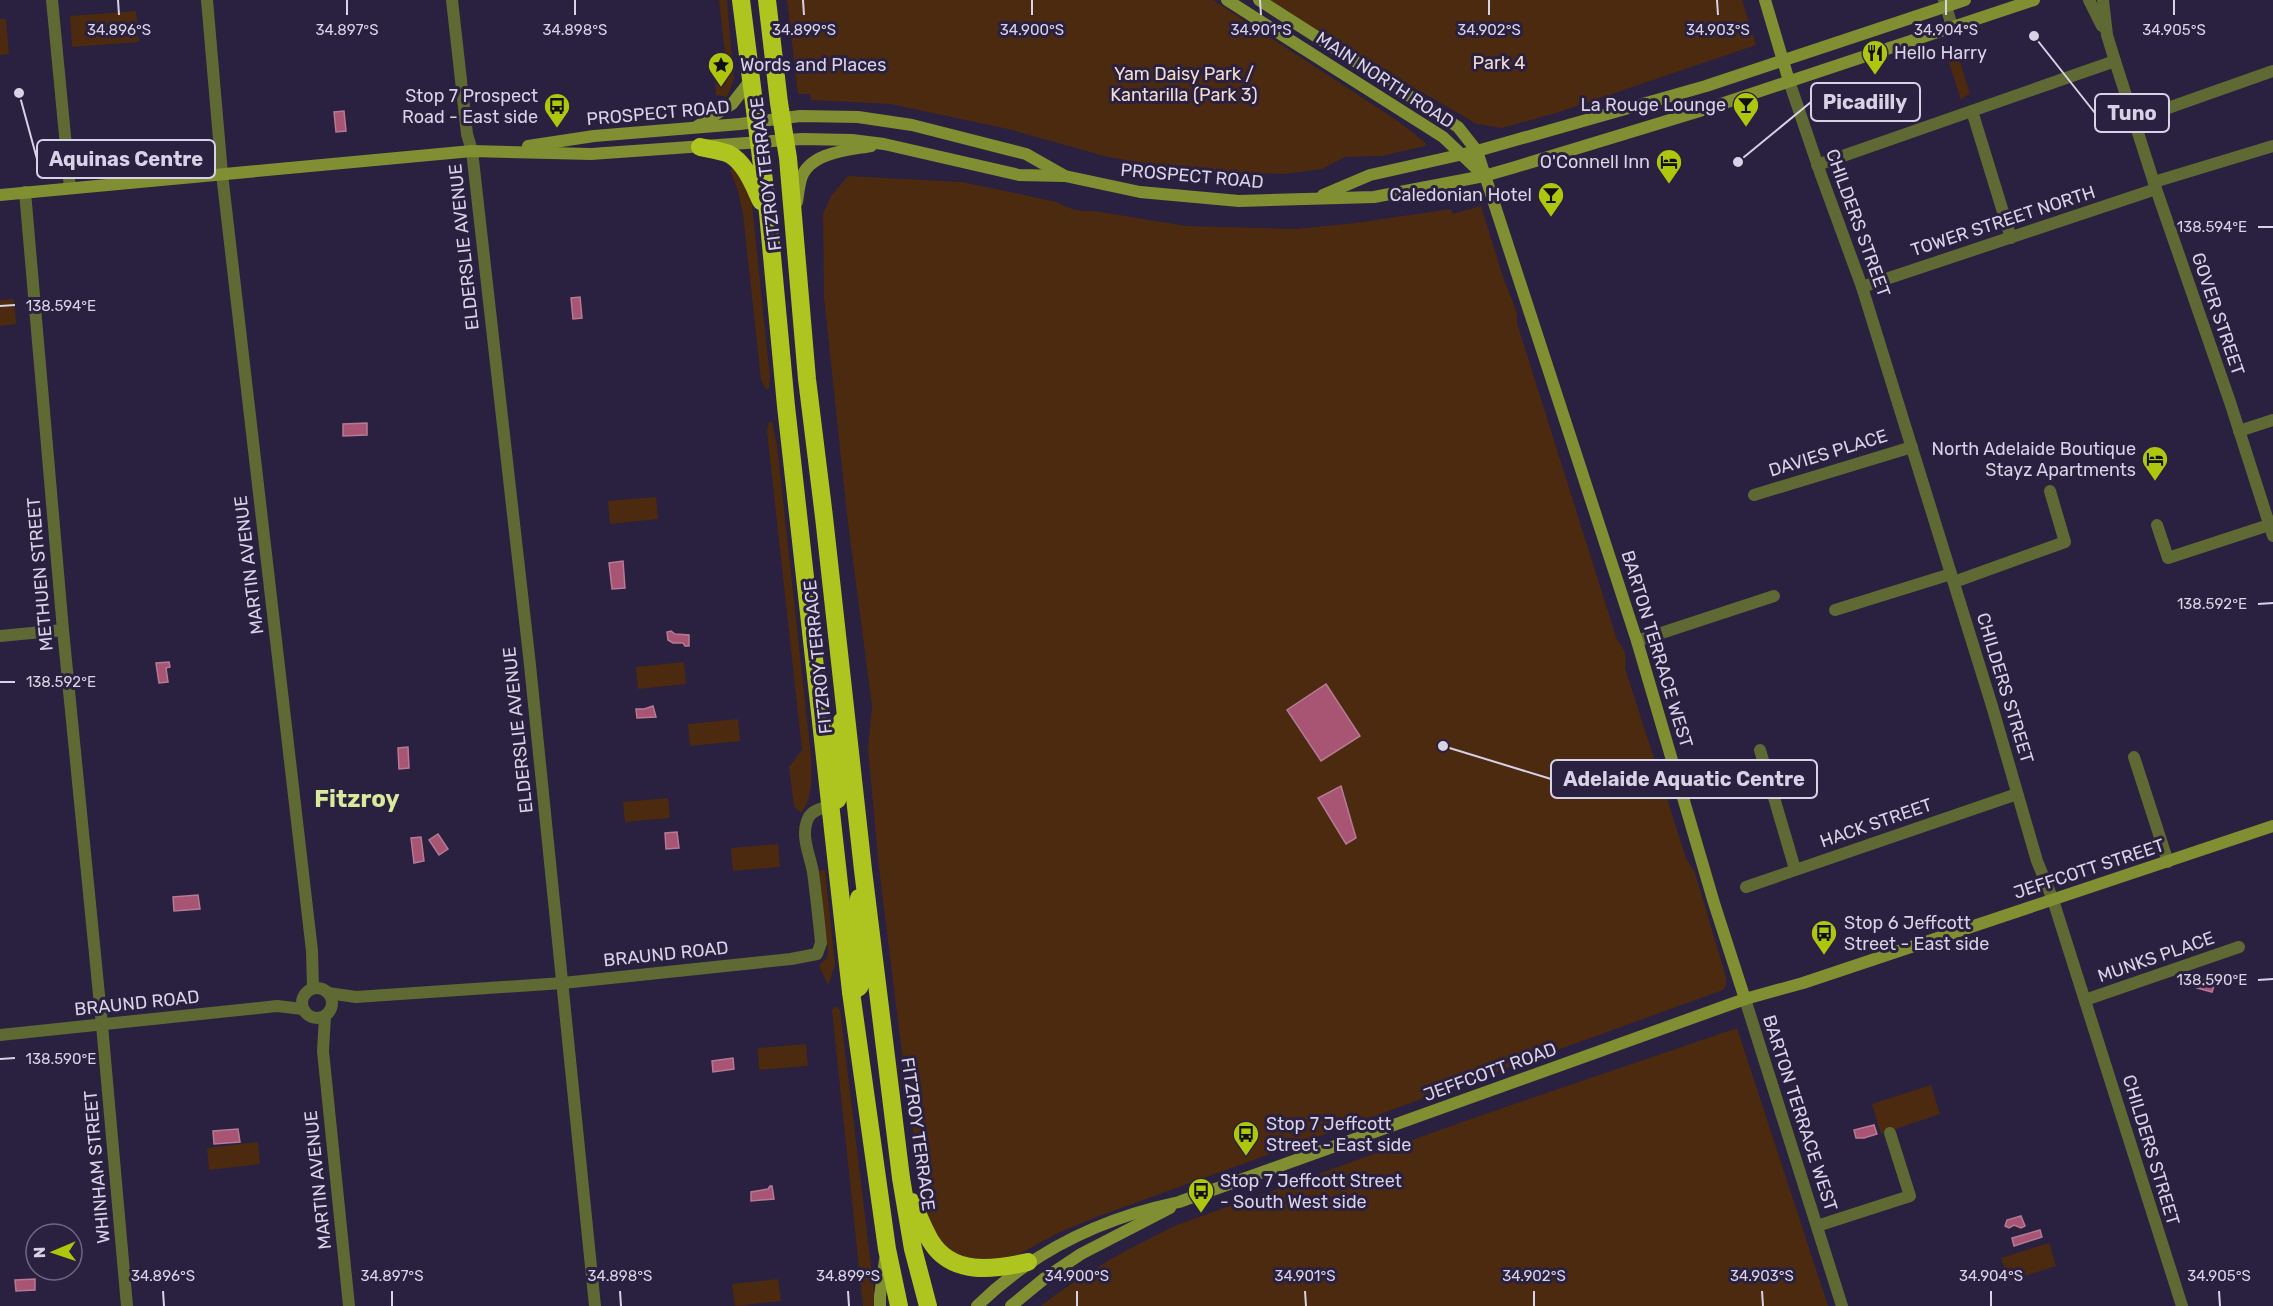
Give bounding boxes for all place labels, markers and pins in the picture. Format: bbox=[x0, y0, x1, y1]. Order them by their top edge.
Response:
restaurant icon: Hello Harry bbox=[1860, 38, 1890, 76]
place label: Hello Harry bbox=[1894, 42, 1987, 64]
place icon: Words and Places bbox=[706, 50, 736, 88]
place label: Words and Places bbox=[740, 54, 886, 76]
callout: Picadilly bbox=[1811, 83, 1920, 121]
place label: Stop 7 Prospect Road - East side bbox=[402, 85, 538, 128]
bar icon: La Rouge Lounge bbox=[1731, 90, 1761, 128]
bus stop icon: Stop 7 Prospect Road - East side bbox=[542, 91, 572, 129]
place label: La Rouge Lounge bbox=[1581, 94, 1726, 116]
callout: Tuno bbox=[2095, 94, 2169, 132]
callout: Aquinas Centre bbox=[37, 140, 215, 178]
hotel icon: O'Connell Inn bbox=[1654, 147, 1684, 185]
place label: O'Connell Inn bbox=[1540, 151, 1650, 173]
bar icon: Caledonian Hotel bbox=[1536, 180, 1566, 218]
place label: Caledonian Hotel bbox=[1389, 184, 1532, 206]
place label: North Adelaide Boutique Stayz Apartments bbox=[1932, 438, 2136, 481]
hotel icon: North Adelaide Boutique Stayz Apartments bbox=[2140, 444, 2170, 482]
callout: Adelaide Aquatic Centre bbox=[1551, 760, 1817, 798]
place label: Stop 6 Jeffcott Street - East side bbox=[1844, 912, 1989, 955]
bus stop icon: Stop 6 Jeffcott Street - East side bbox=[1809, 918, 1839, 956]
place label: Stop 7 Jeffcott Street - East side bbox=[1266, 1113, 1411, 1156]
bus stop icon: Stop 7 Jeffcott Street - East side bbox=[1231, 1119, 1261, 1157]
place label: Stop 7 Jeffcott Street - South West side bbox=[1220, 1170, 1402, 1213]
bus stop icon: Stop 7 Jeffcott Street - South West side bbox=[1186, 1176, 1216, 1214]

